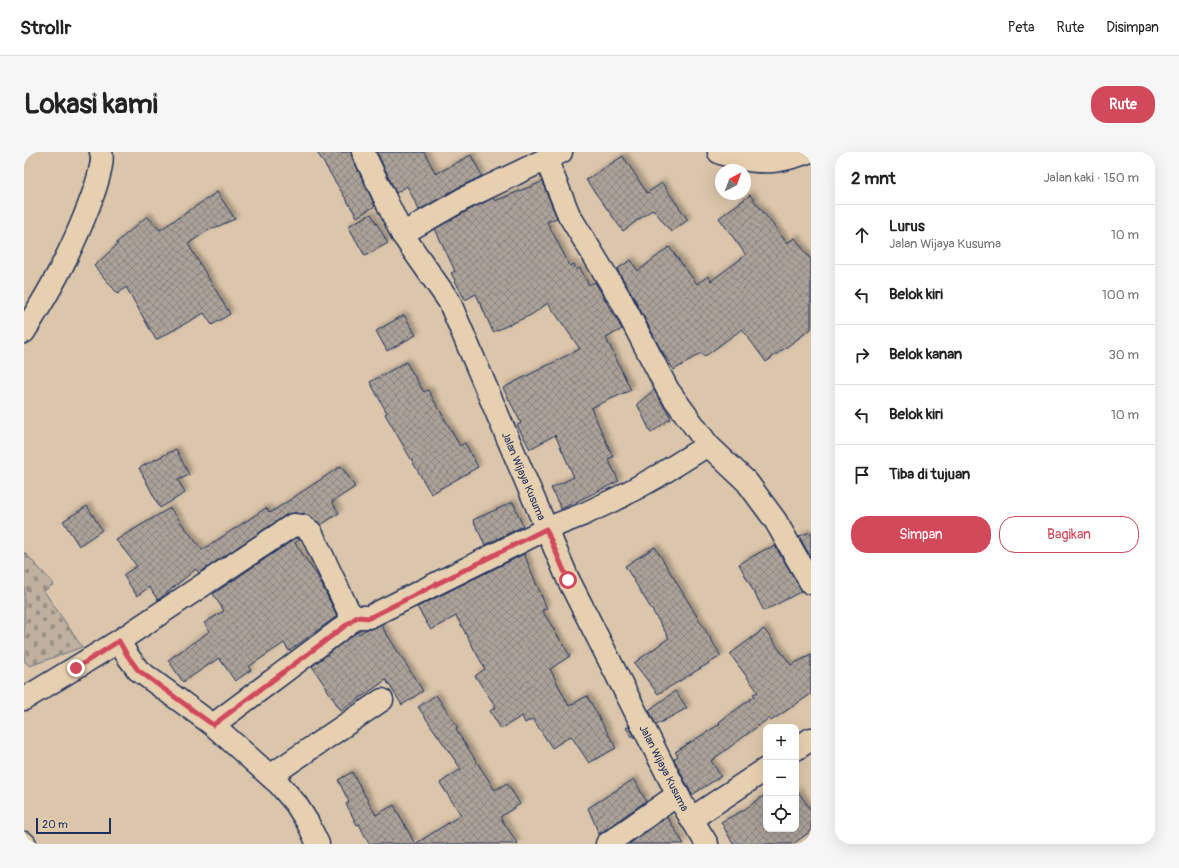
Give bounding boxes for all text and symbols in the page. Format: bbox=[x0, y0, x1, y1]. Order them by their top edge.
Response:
text: Strollr bbox=[20, 16, 71, 40]
text: Peta bbox=[1008, 19, 1035, 36]
text: Rute bbox=[1057, 19, 1084, 36]
text: Disimpan bbox=[1106, 19, 1159, 36]
button: Rute bbox=[1091, 86, 1155, 123]
text: Lokasi kami bbox=[24, 87, 158, 122]
north arrow bbox=[715, 164, 751, 200]
text: 2 mnt bbox=[851, 168, 896, 189]
text: Jalan kaki · 150 m bbox=[1043, 170, 1139, 186]
text: Lurus bbox=[889, 217, 925, 236]
icon: ahead bbox=[851, 224, 873, 246]
text: 10 m bbox=[1111, 227, 1139, 243]
text: Jalan Wijaya Kusuma bbox=[889, 236, 1001, 252]
icon: left bbox=[851, 284, 873, 306]
text: Belok kiri bbox=[889, 285, 943, 304]
text: 100 m bbox=[1102, 287, 1139, 303]
icon: right bbox=[851, 344, 873, 366]
text: Belok kanan bbox=[889, 345, 962, 364]
text: 30 m bbox=[1109, 347, 1139, 363]
icon: left bbox=[851, 404, 873, 426]
text: Belok kiri bbox=[889, 405, 943, 424]
text: 10 m bbox=[1111, 407, 1139, 423]
street label: Jalan Wijaya Kusuma bbox=[499, 430, 549, 522]
icon: arrive bbox=[851, 464, 873, 486]
text: Tiba di tujuan bbox=[889, 465, 970, 484]
button: Simpan bbox=[851, 516, 991, 553]
button: Bagikan bbox=[999, 516, 1139, 553]
route start bbox=[559, 571, 577, 589]
route end bbox=[67, 659, 85, 677]
street label: Jalan Wijaya Kusuma bbox=[637, 723, 692, 813]
map controls bbox=[763, 724, 799, 832]
button: + bbox=[763, 724, 799, 760]
button: − bbox=[763, 760, 799, 796]
button: locate bbox=[763, 796, 799, 832]
scale bar bbox=[36, 816, 111, 835]
text: 20 m bbox=[42, 818, 68, 831]

